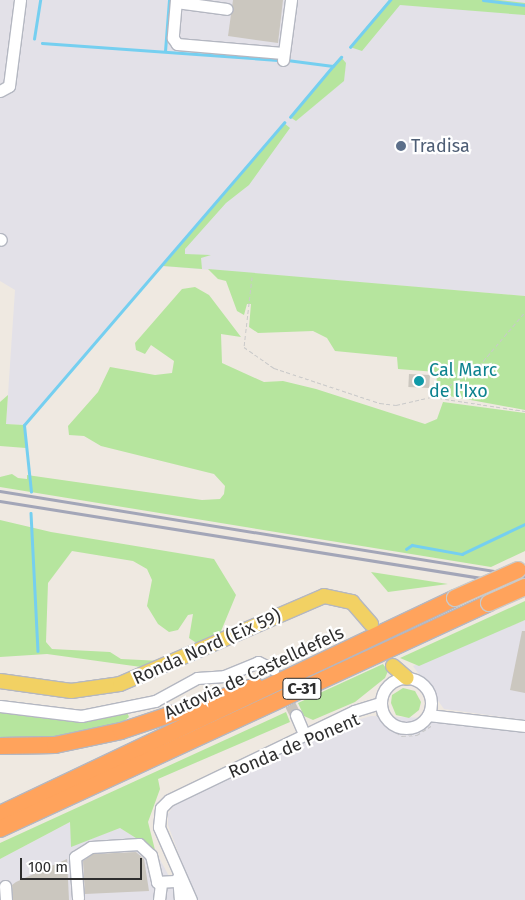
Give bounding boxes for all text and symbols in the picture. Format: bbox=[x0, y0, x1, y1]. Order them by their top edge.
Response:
place label: Tradisa bbox=[411, 135, 470, 157]
marker: Tradisa bbox=[395, 140, 407, 152]
place label: Cal Marc de l'Ixo bbox=[429, 360, 497, 402]
marker: Cal Marc de l'Ixo bbox=[413, 375, 425, 387]
street label: Ronda Nord (Eix 59) bbox=[130, 605, 284, 689]
street label: Autovia de Castelldefels bbox=[161, 622, 347, 724]
road number: C-31 bbox=[282, 676, 322, 702]
street label: Ronda de Ponent bbox=[225, 709, 363, 783]
scale bar bbox=[22, 848, 145, 880]
text: 100 m bbox=[28, 858, 68, 876]

